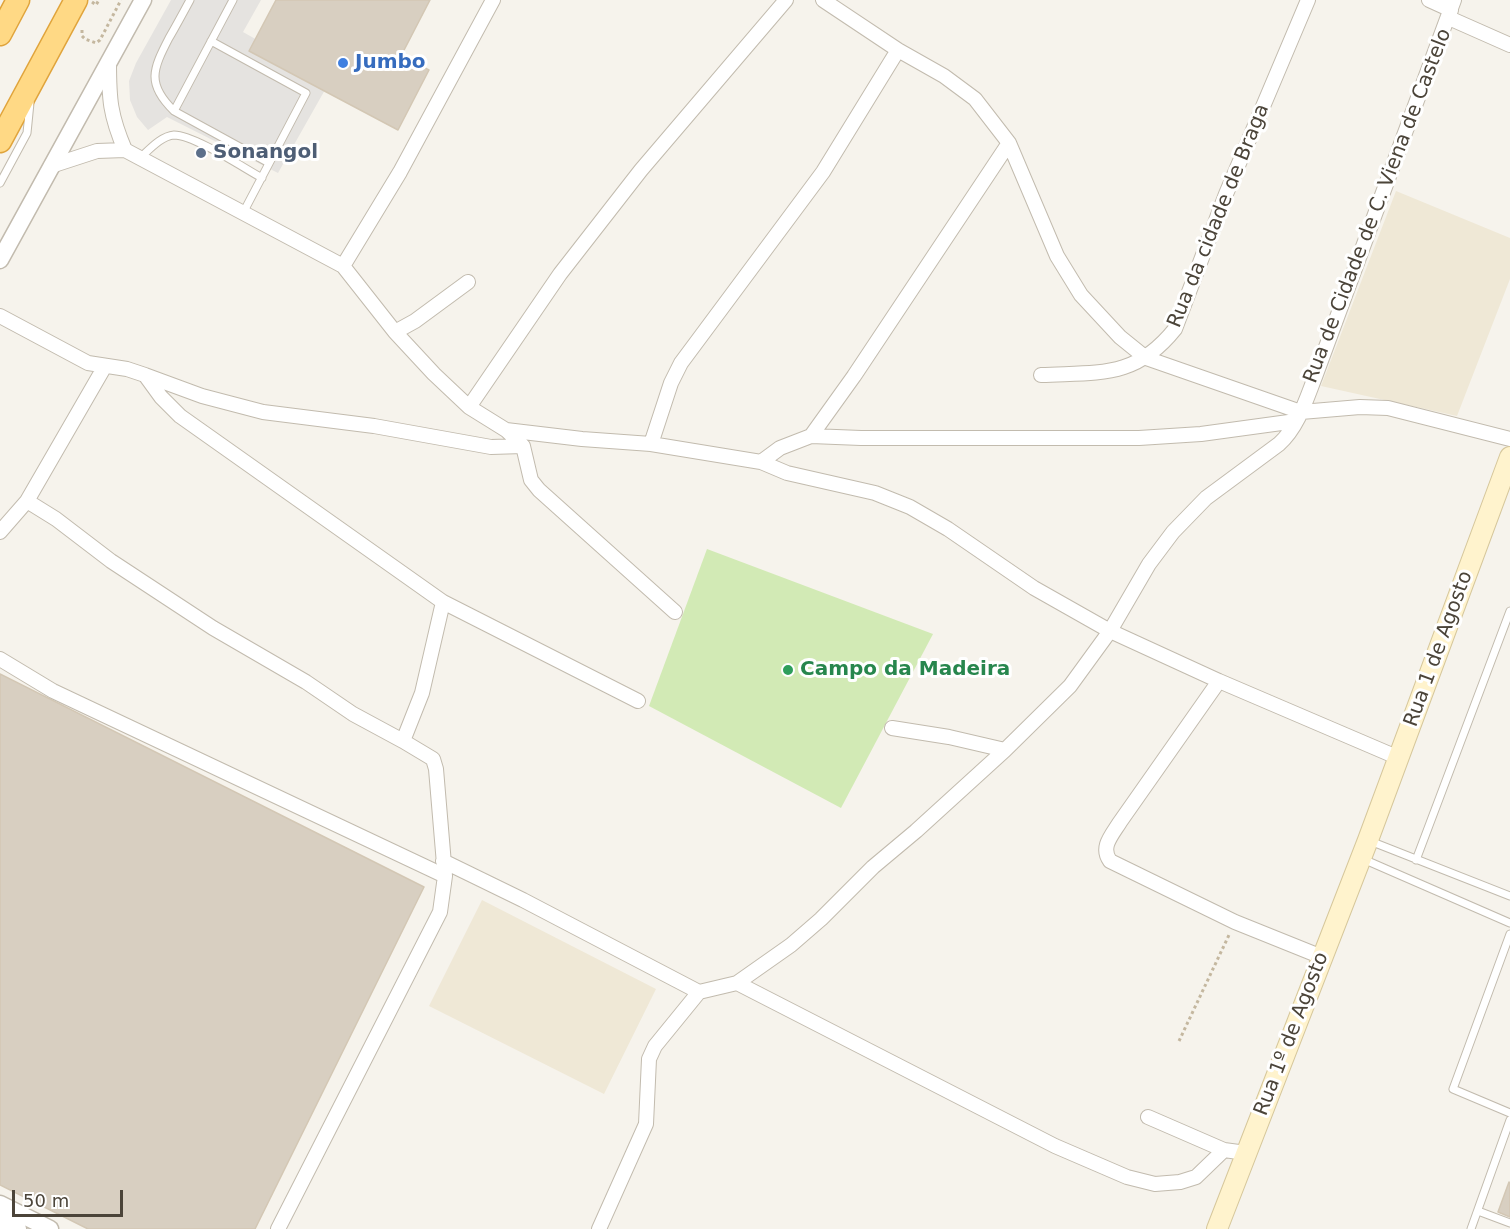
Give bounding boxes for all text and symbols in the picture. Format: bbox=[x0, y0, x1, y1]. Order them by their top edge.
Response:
street label: Rua de Cidade de C. Viena de Castelo bbox=[1299, 25, 1457, 387]
place label: Jumbo bbox=[355, 51, 426, 75]
marker: Jumbo bbox=[336, 56, 350, 70]
street label: Rua da cidade de Braga bbox=[1163, 101, 1275, 331]
place label: Sonangol bbox=[213, 141, 318, 165]
marker: Sonangol bbox=[194, 146, 208, 160]
street label: Rua 1 de Agosto bbox=[1400, 568, 1478, 730]
place label: Campo da Madeira bbox=[800, 658, 1010, 682]
marker: Campo da Madeira bbox=[781, 663, 795, 677]
street label: Rua 1º de Agosto bbox=[1250, 949, 1334, 1119]
scale bar bbox=[15, 1178, 126, 1216]
text: 50 m bbox=[23, 1190, 69, 1211]

